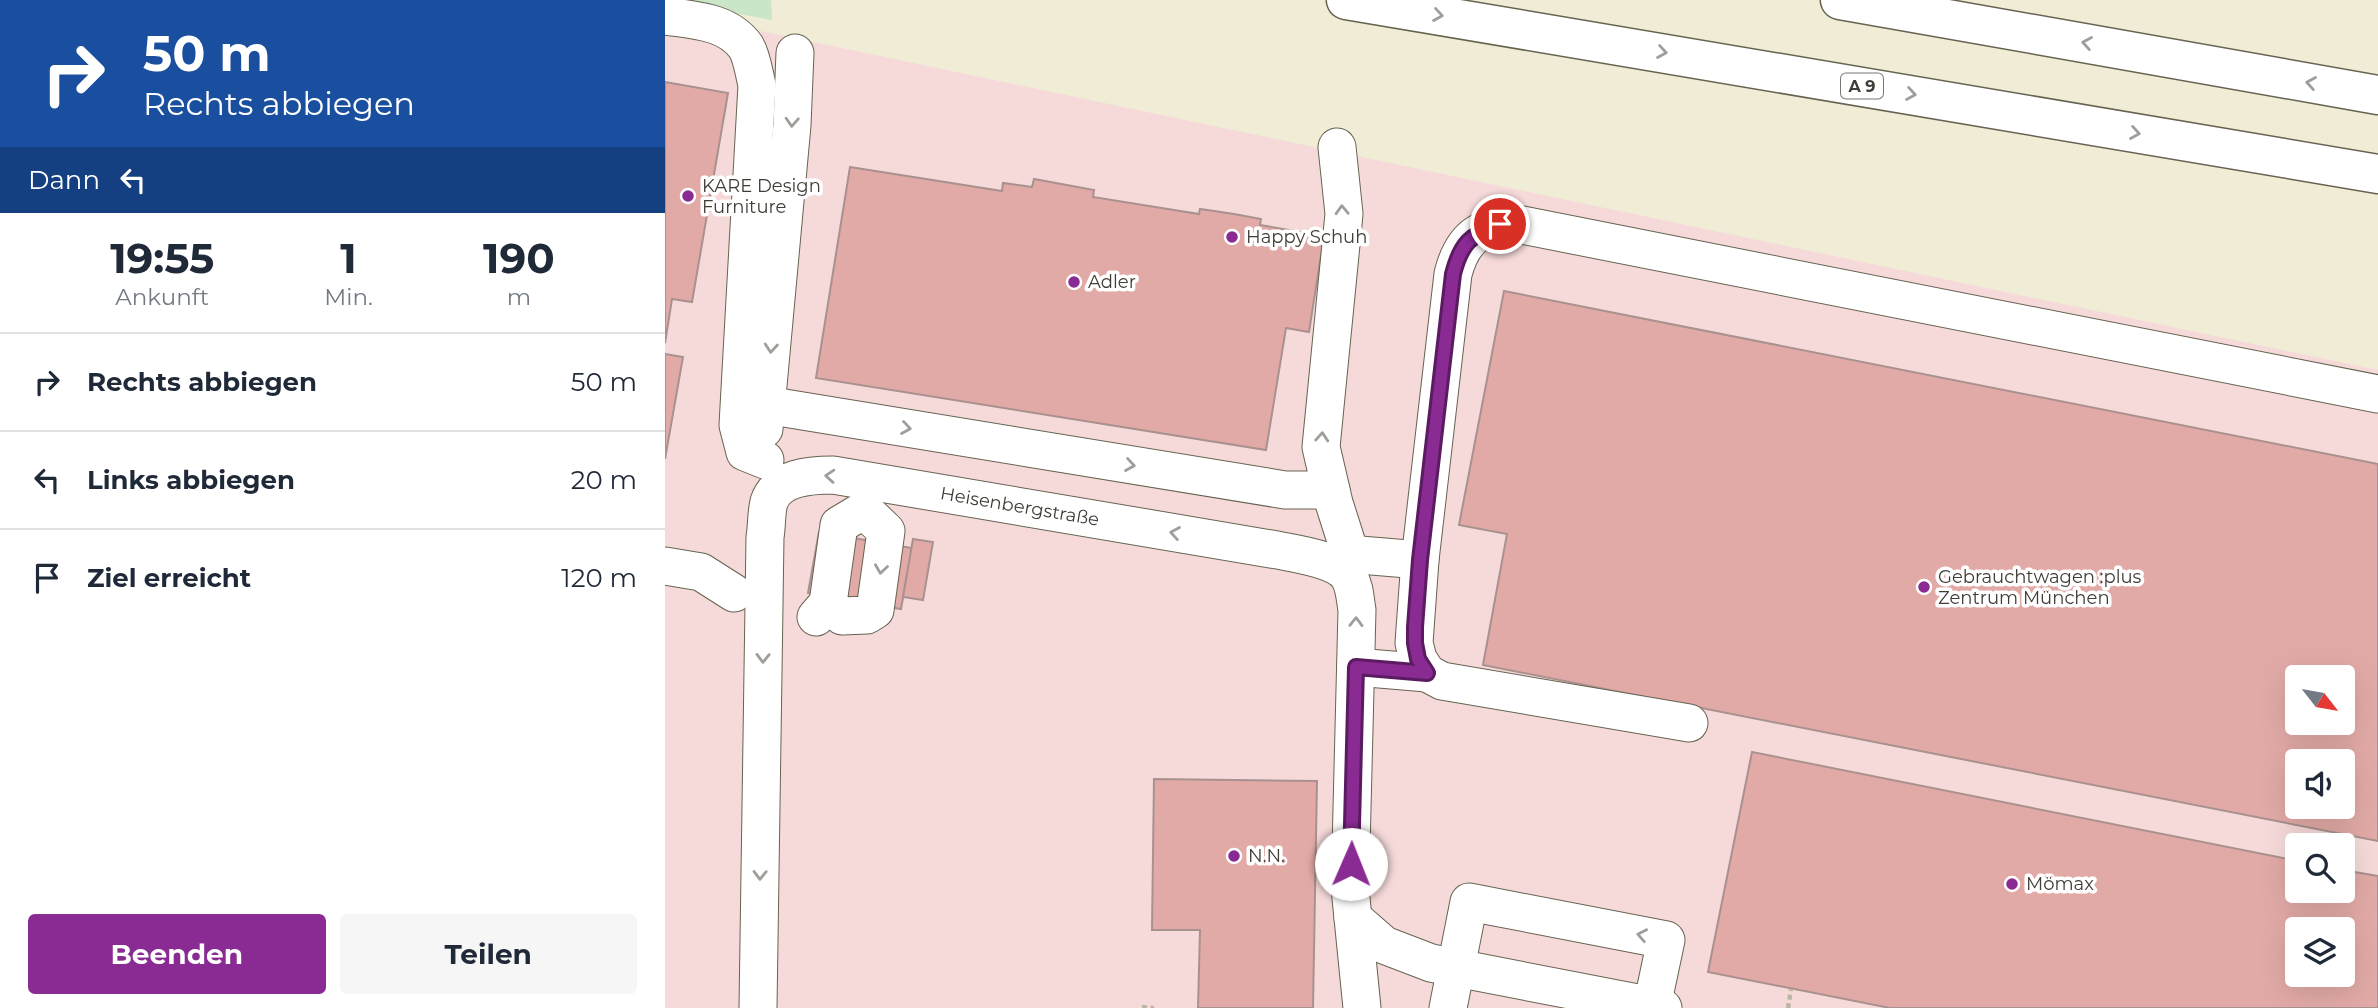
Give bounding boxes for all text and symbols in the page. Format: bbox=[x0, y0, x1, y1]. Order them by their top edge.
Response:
one-way arrow bbox=[1432, 7, 1444, 22]
text: 50 m bbox=[143, 24, 271, 83]
icon: right bbox=[28, 28, 119, 119]
one-way arrow bbox=[2081, 37, 2093, 52]
one-way arrow bbox=[1656, 44, 1668, 59]
road number: A 9 bbox=[1841, 74, 1883, 99]
one-way arrow bbox=[2305, 76, 2317, 91]
text: Rechts abbiegen bbox=[143, 84, 415, 123]
one-way arrow bbox=[1905, 86, 1917, 101]
one-way arrow bbox=[784, 116, 799, 127]
one-way arrow bbox=[2129, 125, 2141, 140]
icon: left bbox=[114, 161, 152, 199]
text: Dann bbox=[28, 164, 100, 196]
place label: KARE Design Furniture bbox=[702, 175, 821, 218]
marker: KARE Design Furniture bbox=[680, 188, 696, 204]
pin bbox=[1470, 194, 1530, 254]
one-way arrow bbox=[1335, 205, 1350, 216]
icon: arrive bbox=[1481, 205, 1519, 243]
place label: Happy Schuh bbox=[1246, 226, 1367, 248]
marker: Happy Schuh bbox=[1224, 229, 1240, 245]
text: 19:55 bbox=[110, 232, 214, 284]
text: 1 bbox=[340, 232, 357, 284]
text: 190 bbox=[483, 232, 555, 284]
place label: Adler bbox=[1088, 271, 1136, 293]
marker: Adler bbox=[1066, 274, 1082, 290]
text: Ankunft bbox=[115, 283, 209, 311]
text: Min. bbox=[324, 283, 373, 311]
text: m bbox=[507, 283, 531, 311]
one-way arrow bbox=[764, 343, 779, 354]
icon: right bbox=[28, 363, 66, 401]
text: Rechts abbiegen bbox=[87, 366, 317, 398]
text: 50 m bbox=[571, 366, 637, 398]
one-way arrow bbox=[900, 420, 912, 435]
one-way arrow bbox=[1314, 431, 1329, 442]
one-way arrow bbox=[1124, 457, 1136, 472]
icon: left bbox=[28, 461, 66, 499]
text: Links abbiegen bbox=[87, 464, 295, 496]
text: 20 m bbox=[571, 464, 637, 496]
one-way arrow bbox=[824, 469, 835, 484]
street label: Heisenbergstraße bbox=[939, 482, 1101, 531]
one-way arrow bbox=[1169, 526, 1181, 541]
icon: arrive bbox=[28, 559, 66, 597]
text: Ziel erreicht bbox=[87, 562, 251, 594]
text: 120 m bbox=[561, 562, 637, 594]
one-way arrow bbox=[874, 563, 889, 575]
place label: Gebrauchtwagen :plus Zentrum München bbox=[1938, 566, 2142, 609]
marker: Gebrauchtwagen :plus Zentrum München bbox=[1916, 579, 1932, 595]
one-way arrow bbox=[1349, 616, 1364, 627]
one-way arrow bbox=[755, 653, 771, 663]
north arrow bbox=[2285, 665, 2355, 735]
map controls bbox=[2285, 665, 2355, 987]
button: sound bbox=[2285, 749, 2355, 819]
position arrow bbox=[1314, 827, 1388, 901]
button: search bbox=[2285, 833, 2355, 903]
place label: N.N. bbox=[1248, 845, 1285, 867]
marker: N.N. bbox=[1226, 848, 1242, 864]
one-way arrow bbox=[752, 870, 767, 881]
place label: Mömax bbox=[2026, 873, 2094, 895]
marker: Mömax bbox=[2004, 876, 2020, 892]
button: Beenden bbox=[28, 914, 326, 994]
button: Teilen bbox=[340, 914, 637, 994]
button: layers bbox=[2285, 917, 2355, 987]
one-way arrow bbox=[1636, 928, 1648, 943]

